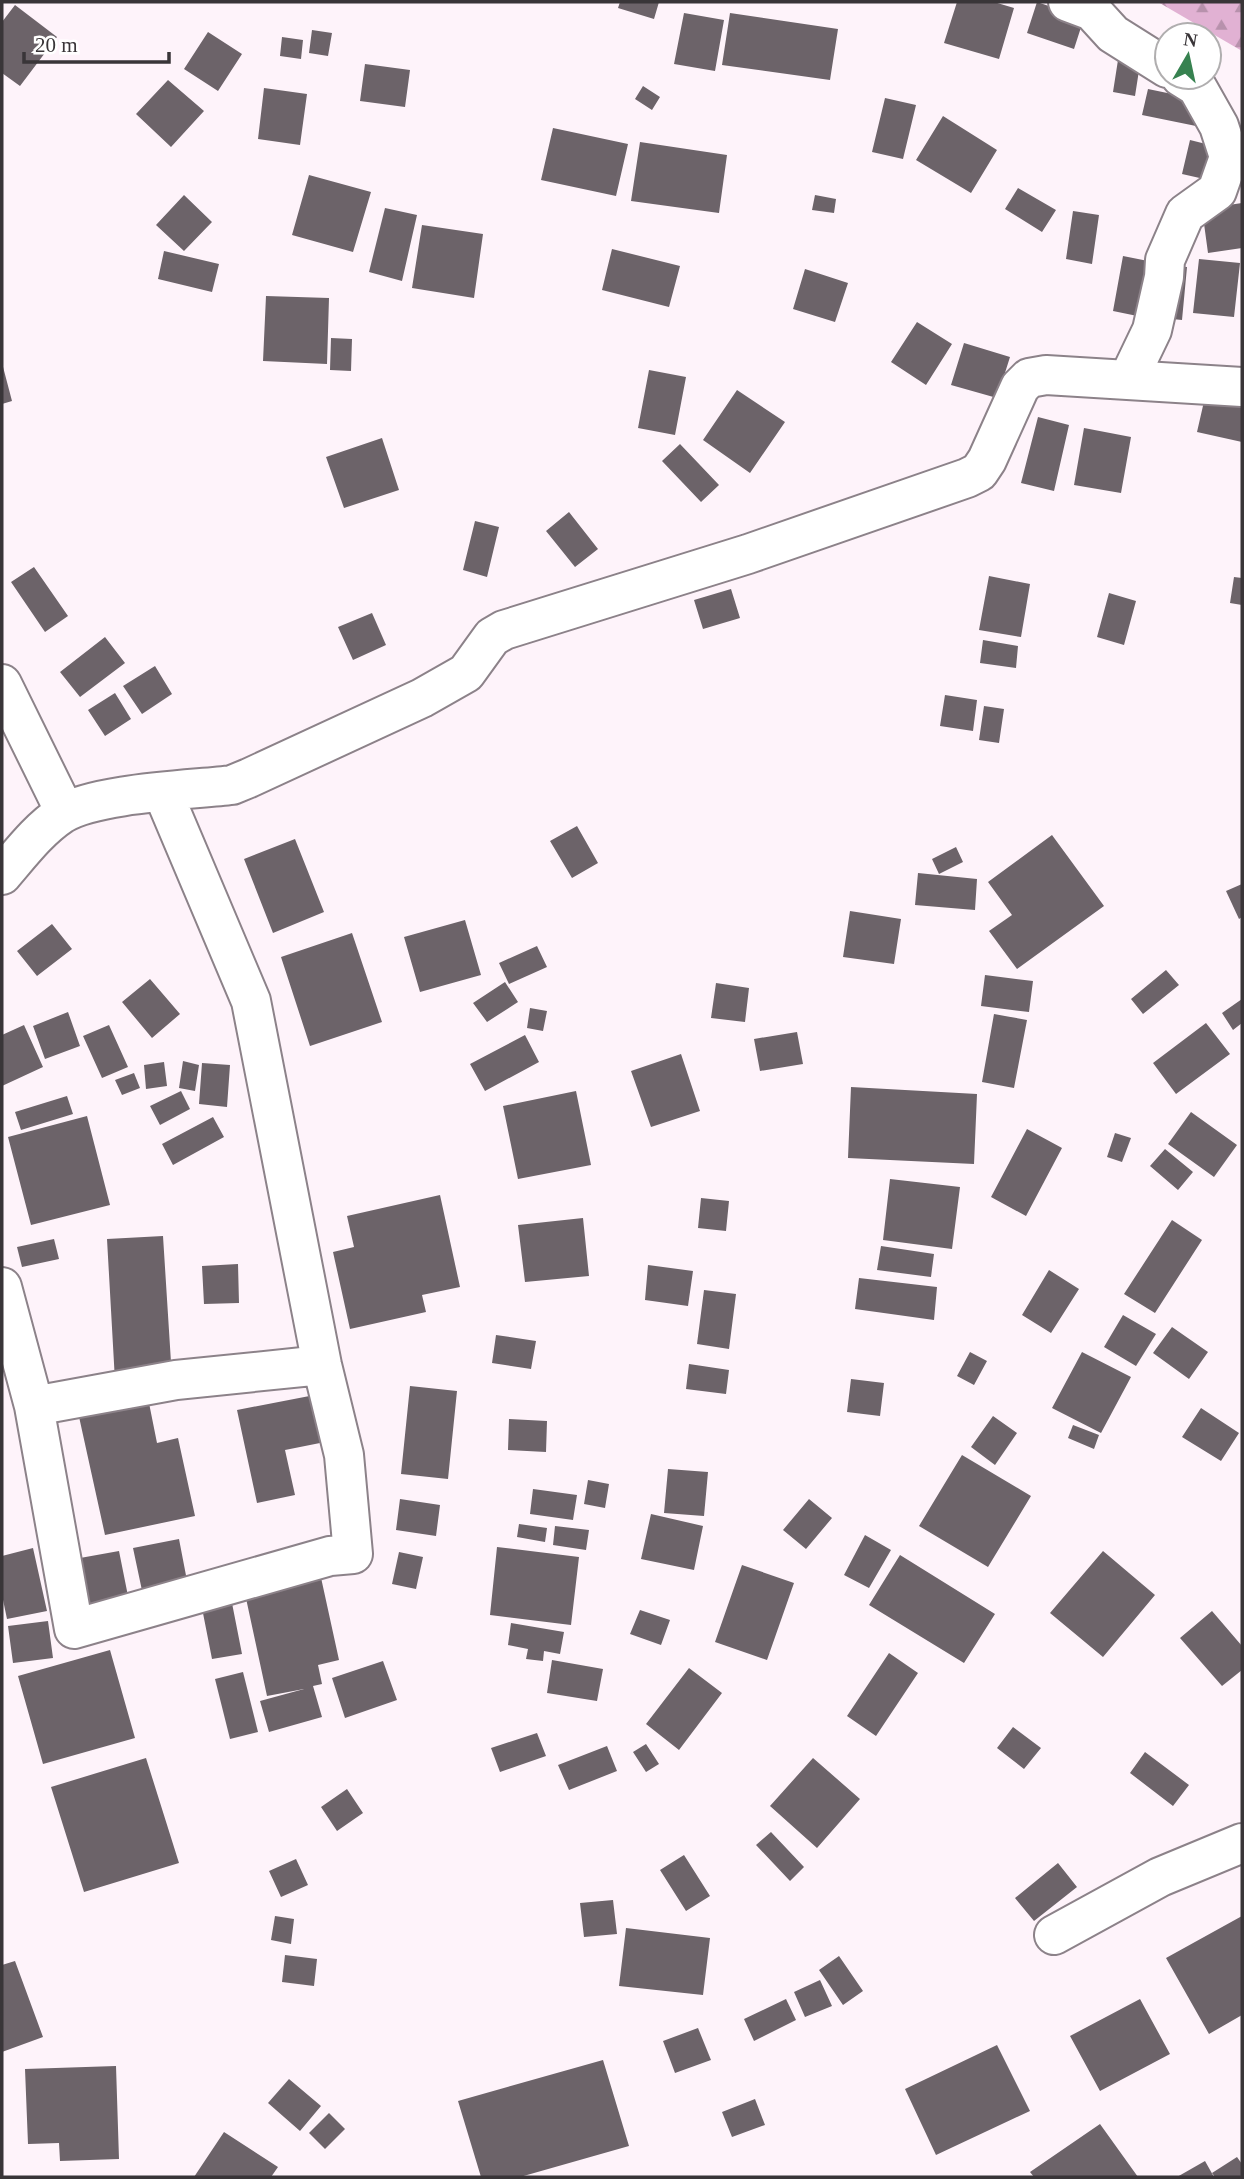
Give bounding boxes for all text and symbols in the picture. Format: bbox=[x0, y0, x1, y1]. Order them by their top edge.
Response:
scale bar bbox=[24, 21, 170, 65]
north arrow bbox=[1153, 21, 1223, 91]
text: N bbox=[1182, 28, 1199, 51]
text: 20 m bbox=[35, 33, 78, 57]

